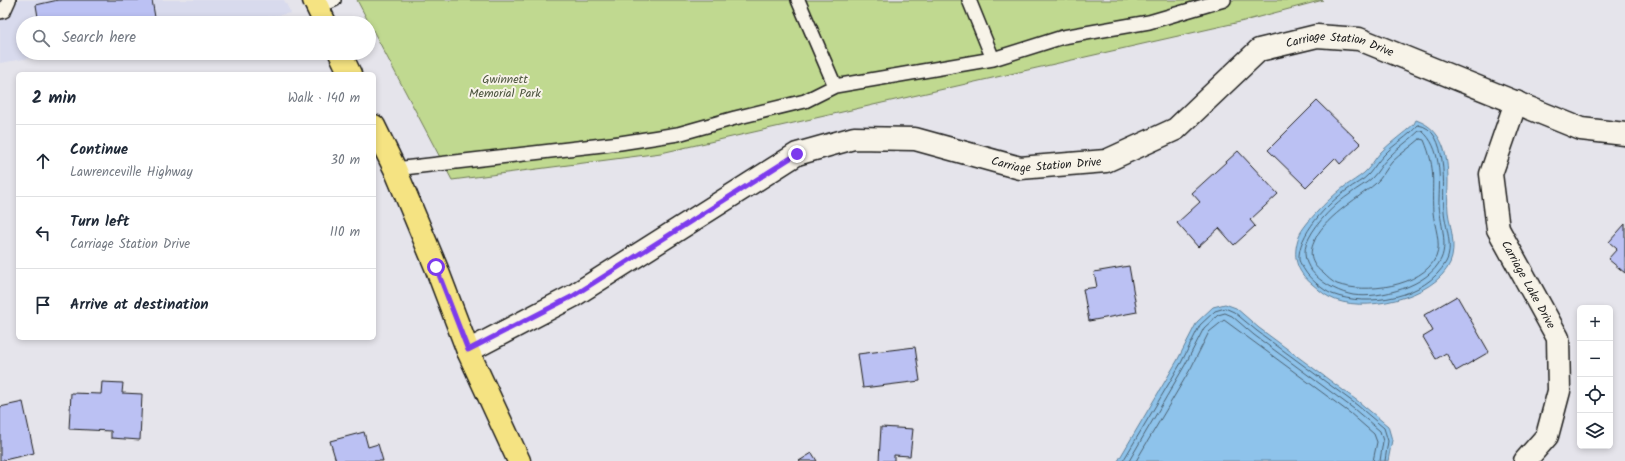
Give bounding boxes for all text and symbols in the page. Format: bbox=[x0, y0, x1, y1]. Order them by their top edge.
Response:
search box bbox=[16, 16, 376, 60]
text: Search here bbox=[62, 26, 136, 50]
street label: Carriage Station Drive bbox=[1284, 26, 1397, 62]
icon: search bbox=[30, 27, 52, 49]
park label: Gwinnett Memorial Park bbox=[469, 70, 541, 103]
text: 2 min bbox=[32, 85, 76, 112]
text: Walk · 140 m bbox=[288, 88, 360, 109]
text: Continue bbox=[70, 138, 128, 162]
route end bbox=[788, 145, 806, 163]
icon: ahead bbox=[32, 150, 54, 172]
text: 30 m bbox=[331, 150, 360, 171]
street label: Carriage Station Drive bbox=[989, 151, 1103, 178]
text: Lawrenceville Highway bbox=[70, 162, 193, 183]
text: Turn left bbox=[70, 210, 130, 234]
icon: left bbox=[32, 222, 54, 244]
text: 110 m bbox=[330, 222, 360, 243]
text: Carriage Station Drive bbox=[70, 234, 190, 255]
street label: Carriage Lake Drive bbox=[1497, 237, 1561, 333]
route start bbox=[427, 258, 445, 276]
text: Arrive at destination bbox=[70, 293, 209, 317]
icon: arrive bbox=[32, 294, 54, 316]
map controls bbox=[1577, 305, 1613, 449]
button: + bbox=[1577, 305, 1613, 341]
button: − bbox=[1577, 341, 1613, 377]
button: locate bbox=[1577, 377, 1613, 413]
button: layers bbox=[1577, 413, 1613, 449]

